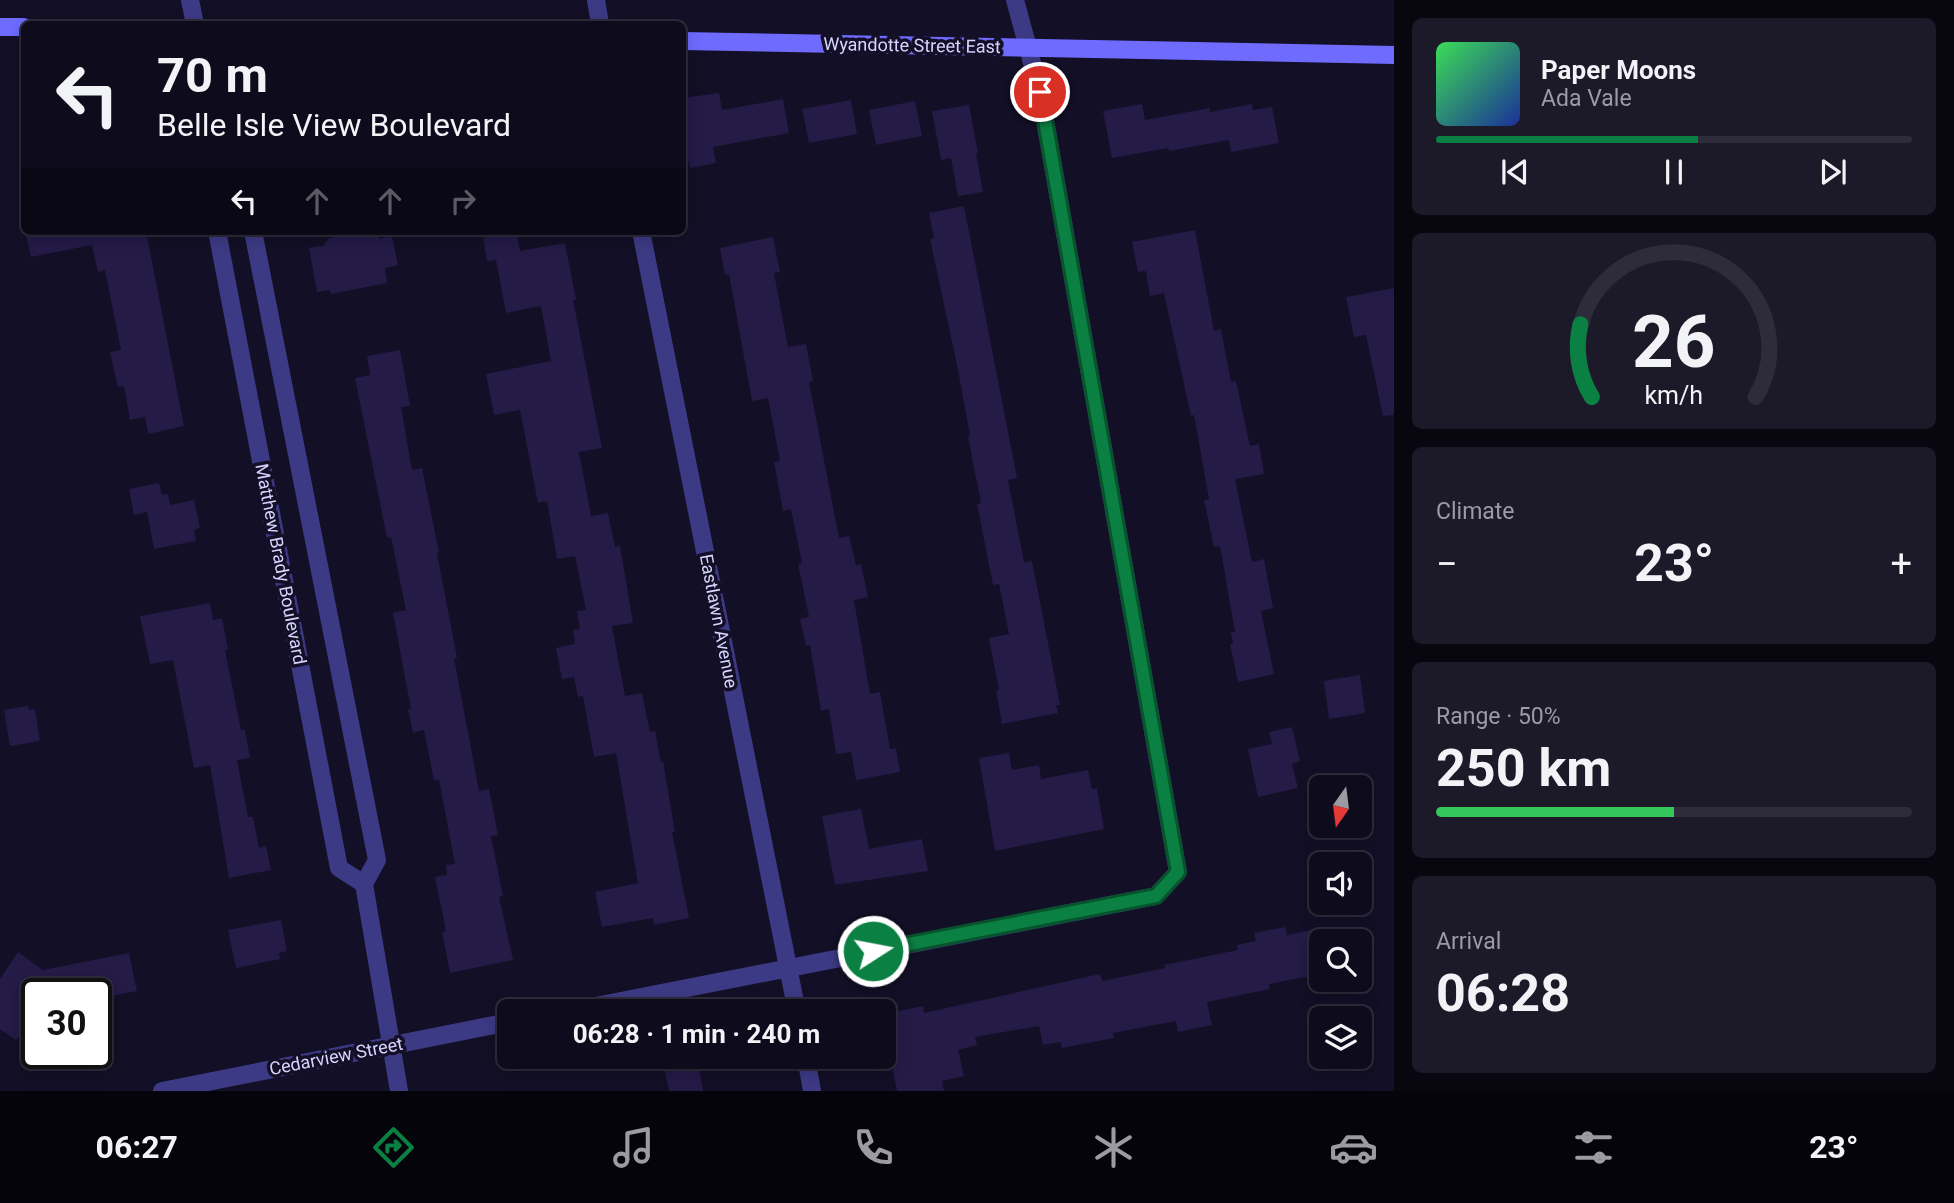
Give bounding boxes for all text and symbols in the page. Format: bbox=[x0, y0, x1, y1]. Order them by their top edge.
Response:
street label: Wyandotte Street East bbox=[823, 33, 1001, 57]
text: 70 m bbox=[157, 47, 268, 104]
icon: left bbox=[42, 49, 133, 140]
text: Paper Moons bbox=[1541, 55, 1696, 85]
pin bbox=[1010, 62, 1070, 122]
icon: arrive bbox=[1021, 73, 1059, 111]
text: Ada Vale bbox=[1541, 85, 1632, 112]
text: Belle Isle View Boulevard bbox=[157, 106, 511, 144]
icon: previous bbox=[1496, 153, 1534, 191]
icon: pause bbox=[1655, 153, 1693, 191]
icon: next bbox=[1814, 153, 1852, 191]
icon: left bbox=[225, 182, 263, 220]
icon: ahead bbox=[298, 182, 336, 220]
icon: ahead bbox=[371, 182, 409, 220]
icon: right bbox=[444, 182, 482, 220]
text: 26 bbox=[1632, 299, 1716, 385]
text: km/h bbox=[1645, 381, 1703, 410]
street label: Matthew Brady Boulevard bbox=[251, 462, 311, 666]
text: Climate bbox=[1436, 498, 1515, 525]
text: 23° bbox=[1634, 533, 1714, 594]
text: − bbox=[1436, 542, 1458, 586]
text: + bbox=[1890, 542, 1912, 586]
street label: Eastlawn Avenue bbox=[696, 552, 742, 690]
text: Range · 50% bbox=[1436, 703, 1561, 730]
text: 250 km bbox=[1436, 738, 1611, 799]
north arrow bbox=[1309, 775, 1372, 838]
map controls bbox=[1309, 775, 1372, 1069]
button: sound bbox=[1309, 852, 1372, 915]
position arrow bbox=[836, 914, 910, 988]
text: Arrival bbox=[1436, 928, 1501, 955]
button: search bbox=[1309, 929, 1372, 992]
text: 06:28 bbox=[1436, 963, 1570, 1024]
speed limit sign: 30 bbox=[21, 978, 112, 1069]
button: layers bbox=[1309, 1006, 1372, 1069]
text: 06:28 · 1 min · 240 m bbox=[573, 1019, 820, 1049]
street label: Cedarview Street bbox=[267, 1033, 405, 1079]
icon: directions bbox=[369, 1123, 418, 1172]
icon: music bbox=[609, 1123, 658, 1172]
icon: phone bbox=[849, 1123, 898, 1172]
icon: climate bbox=[1089, 1123, 1138, 1172]
icon: car bbox=[1329, 1123, 1378, 1172]
icon: filters bbox=[1569, 1123, 1618, 1172]
text: 06:27 bbox=[96, 1128, 178, 1166]
text: 23° bbox=[1809, 1128, 1858, 1166]

